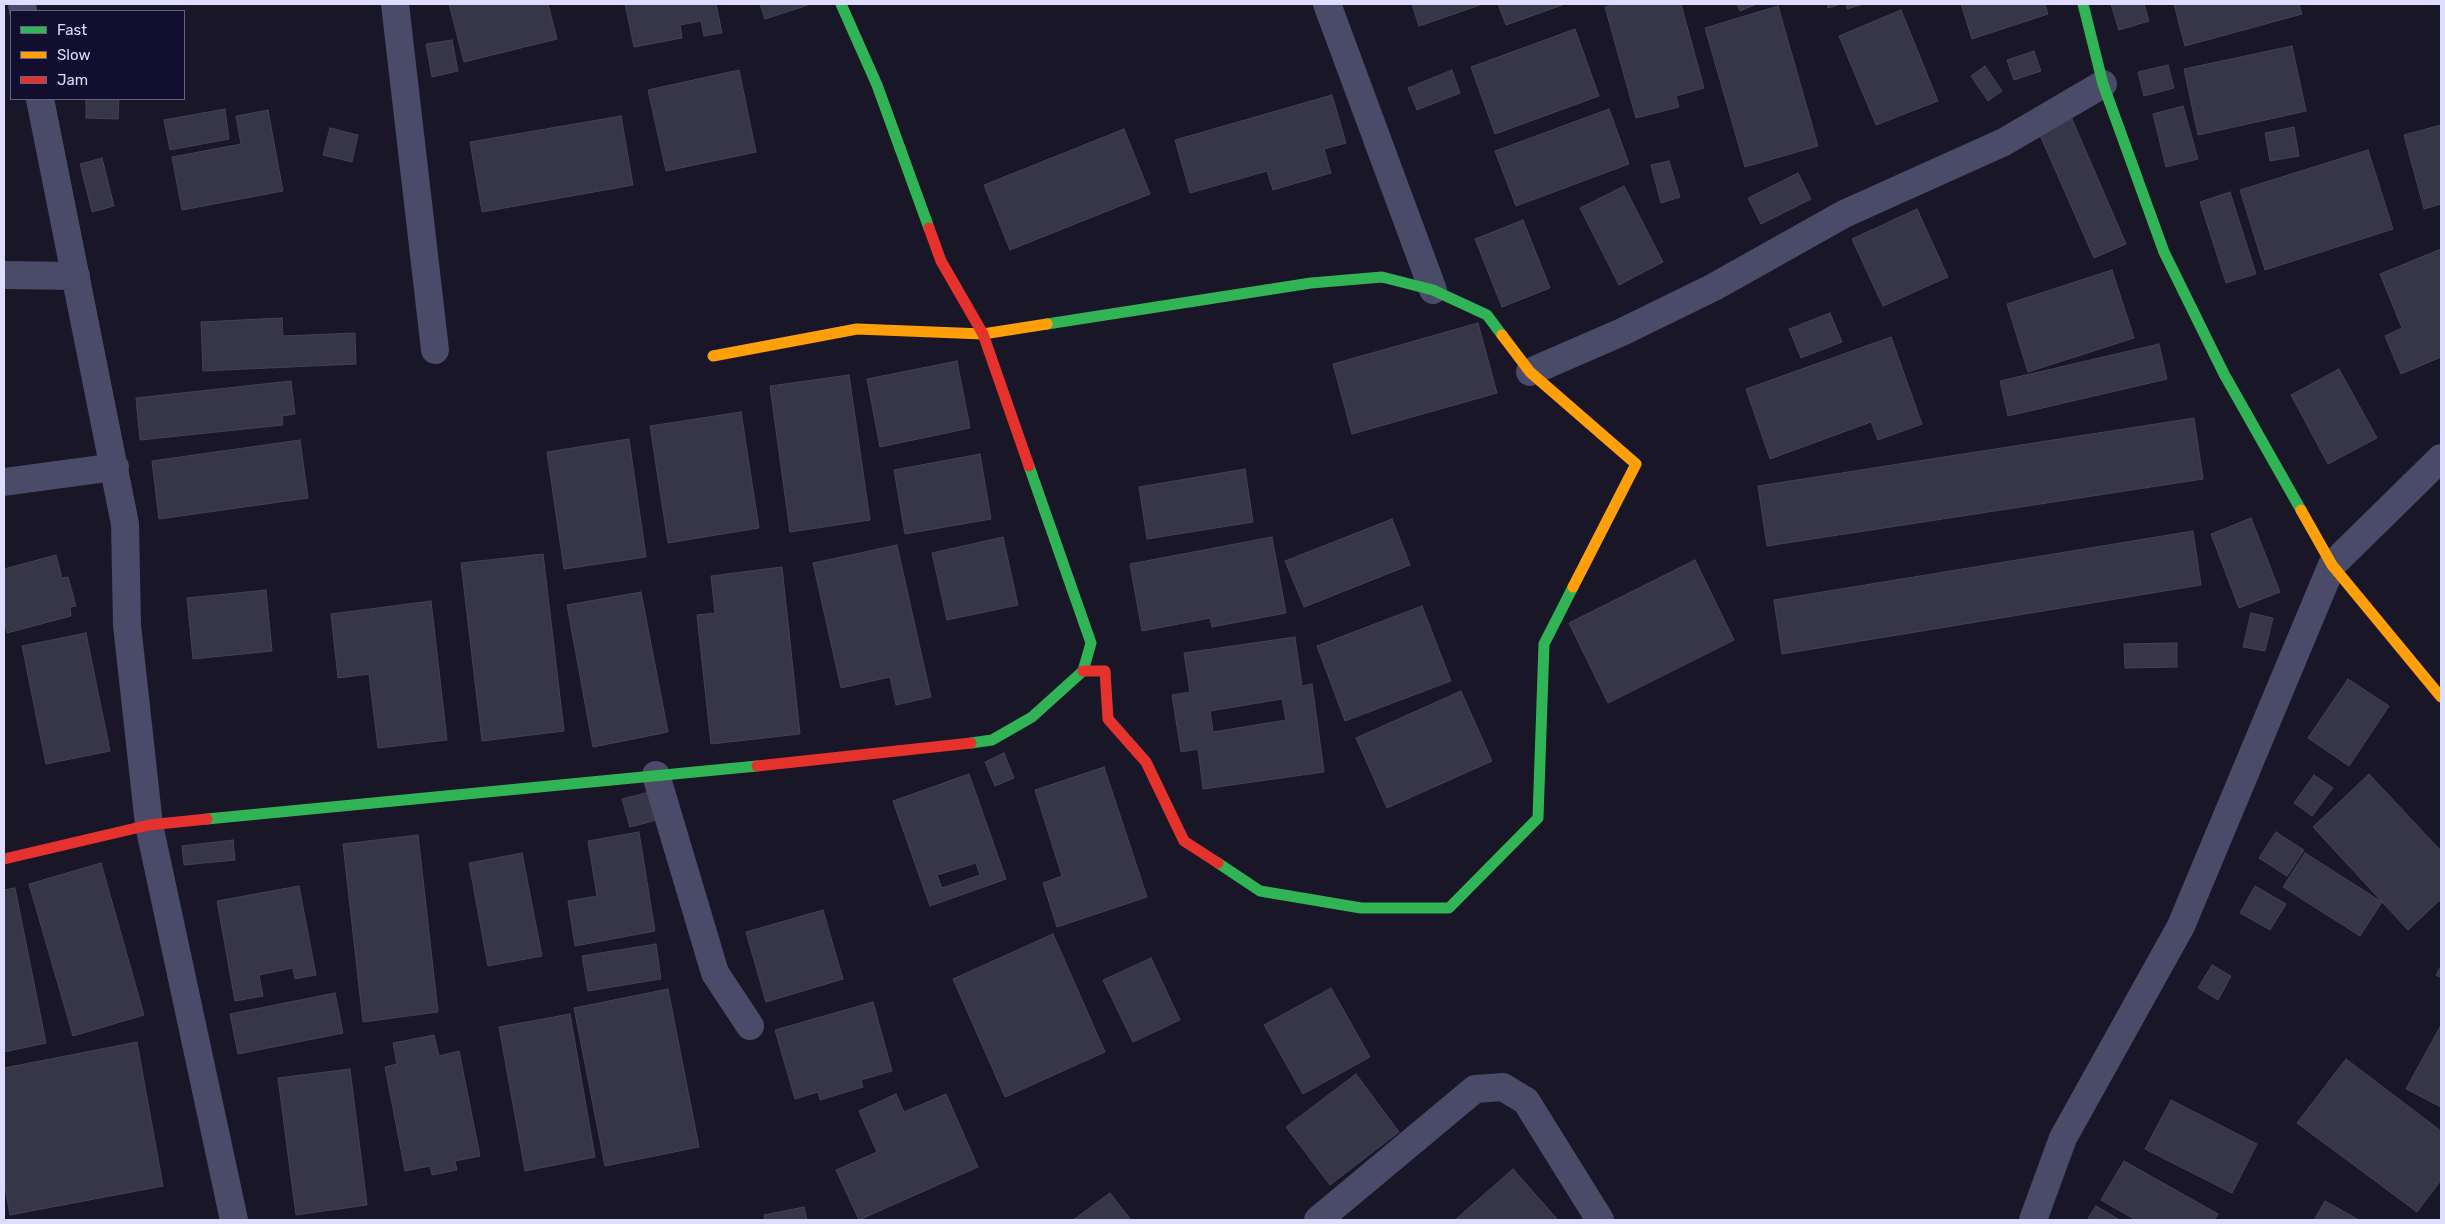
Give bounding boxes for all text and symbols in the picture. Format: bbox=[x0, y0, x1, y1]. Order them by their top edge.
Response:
legend bbox=[10, 10, 185, 100]
text: Fast bbox=[57, 21, 87, 39]
text: Slow bbox=[57, 46, 90, 64]
text: Jam bbox=[57, 71, 88, 89]

